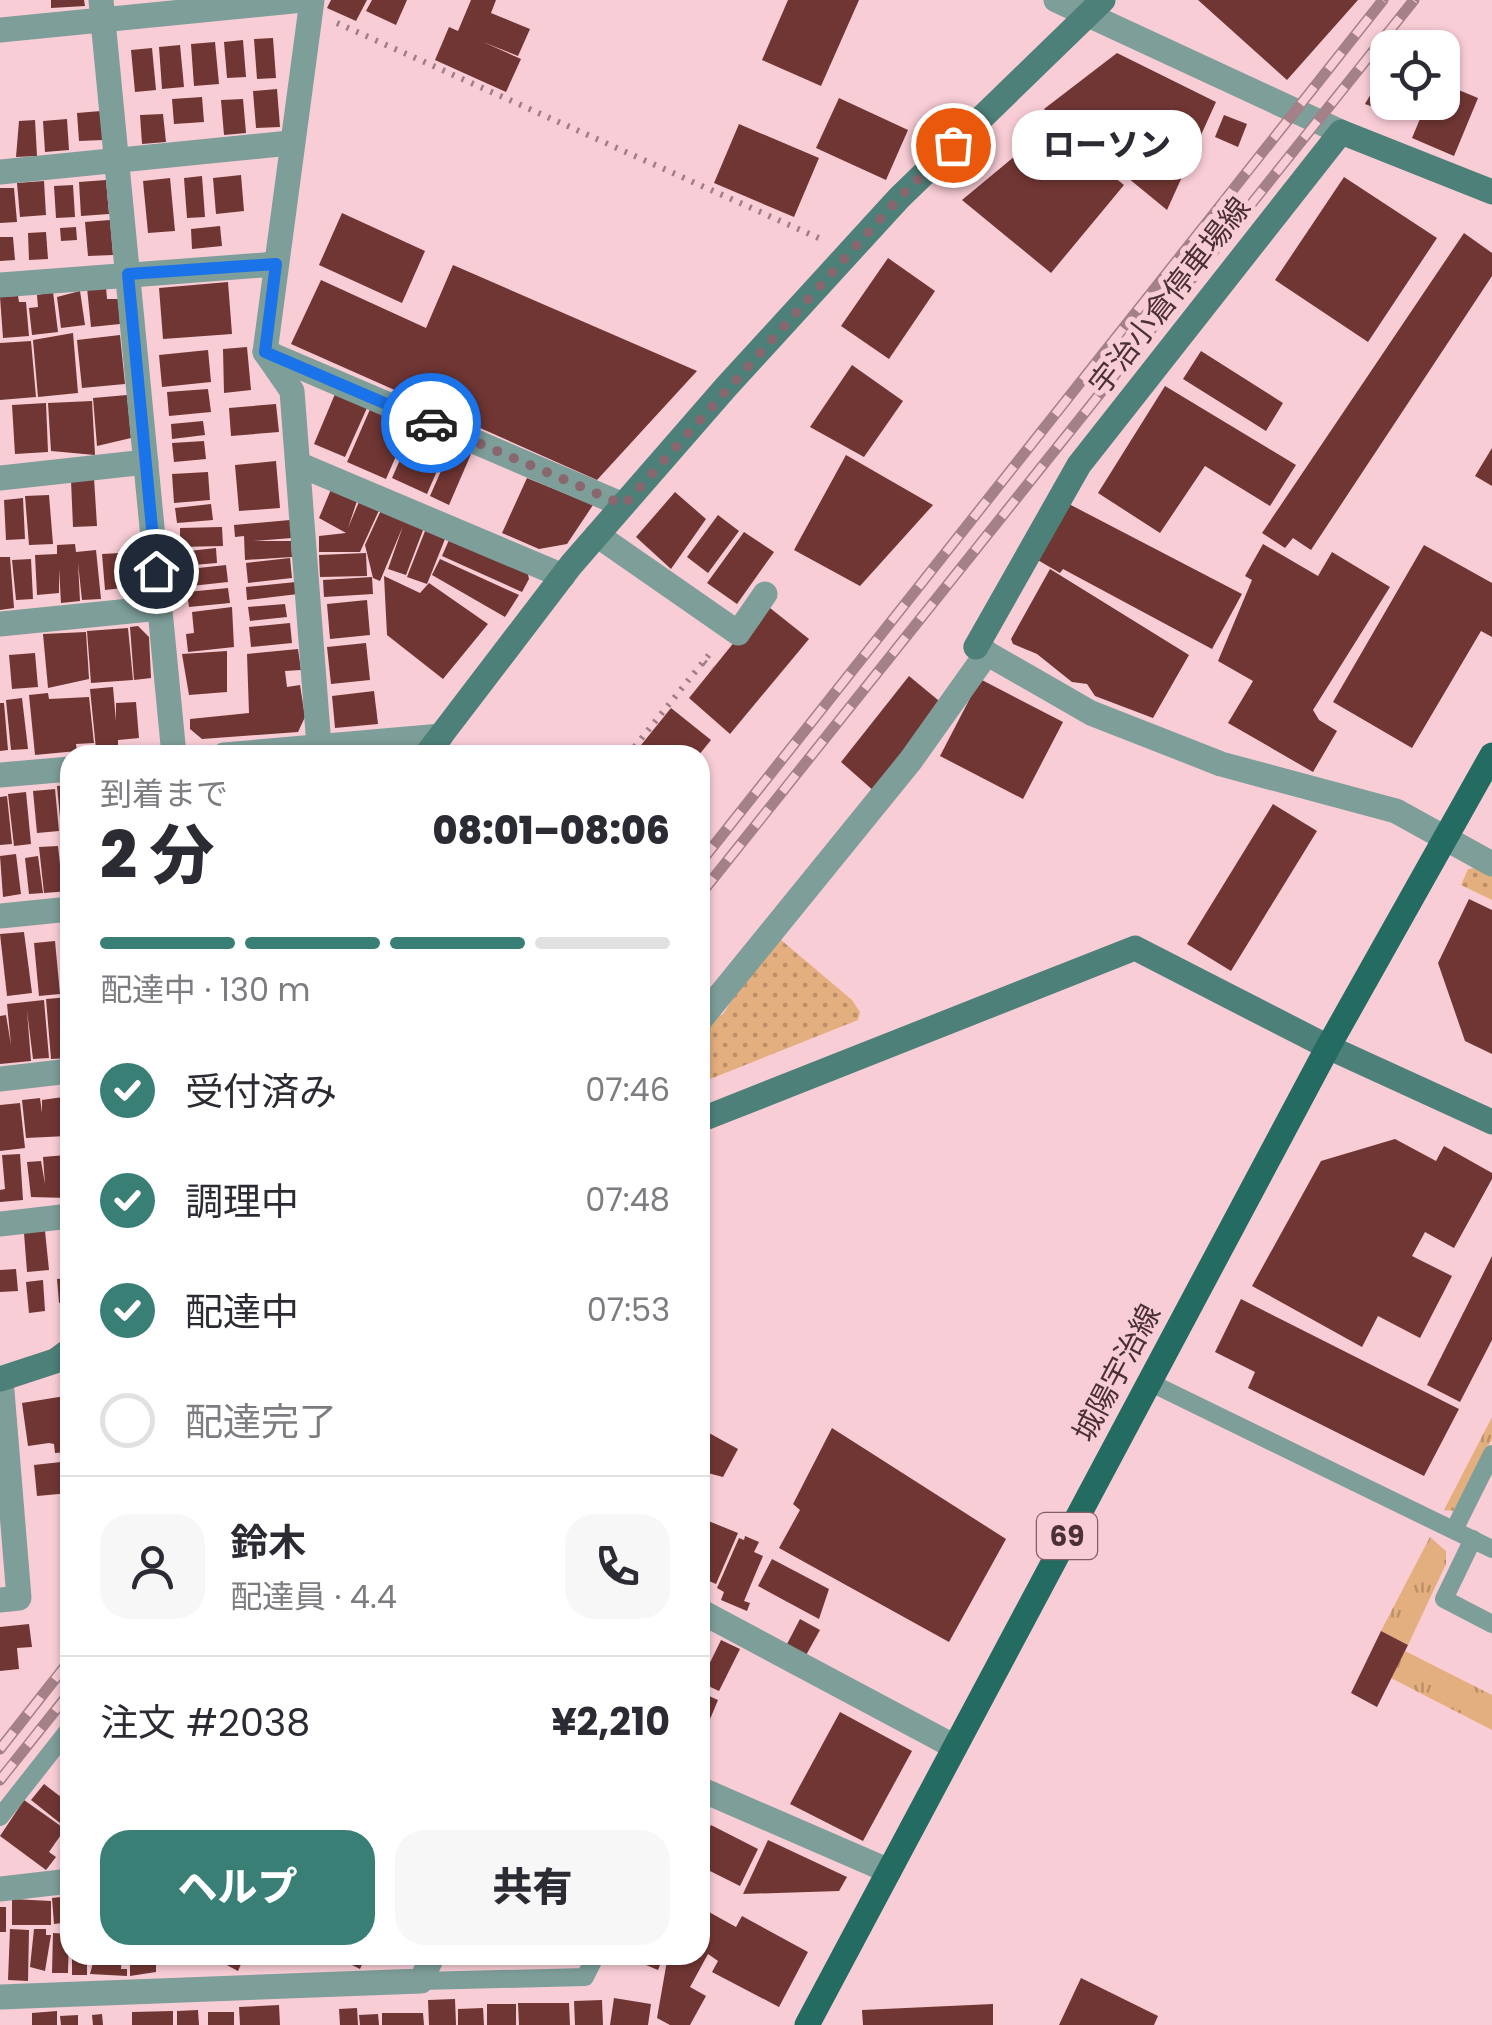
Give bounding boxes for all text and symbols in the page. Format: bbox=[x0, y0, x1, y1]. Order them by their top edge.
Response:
map controls bbox=[1370, 30, 1460, 120]
button: locate bbox=[1370, 30, 1460, 120]
pin bbox=[911, 103, 996, 188]
callout: ローソン bbox=[1013, 110, 1203, 180]
icon: bag bbox=[926, 118, 981, 173]
text: ローソン bbox=[1043, 122, 1171, 167]
street label: 宇治小倉停車場線 bbox=[1079, 188, 1260, 403]
courier bbox=[381, 373, 481, 473]
icon: car bbox=[404, 396, 459, 451]
pin bbox=[114, 529, 199, 614]
icon: home bbox=[129, 544, 184, 599]
text: 到着まで bbox=[100, 771, 228, 816]
text: 08:01–08:06 bbox=[433, 804, 670, 857]
text: 2 分 bbox=[100, 810, 214, 901]
text: 配達中 · 130 m bbox=[100, 967, 311, 1012]
icon: check bbox=[100, 1063, 155, 1118]
text: 受付済み bbox=[185, 1065, 337, 1118]
text: 07:46 bbox=[585, 1067, 670, 1112]
icon: check bbox=[100, 1173, 155, 1228]
text: 調理中 bbox=[185, 1175, 299, 1228]
text: 07:48 bbox=[585, 1177, 670, 1222]
icon: check bbox=[100, 1283, 155, 1338]
text: 配達中 bbox=[185, 1285, 299, 1338]
text: 07:53 bbox=[587, 1287, 670, 1332]
street label: 城陽宇治線 bbox=[1062, 1296, 1171, 1449]
text: 配達完了 bbox=[185, 1395, 337, 1448]
road number: 69 bbox=[1037, 1513, 1097, 1559]
button: person bbox=[100, 1514, 205, 1619]
button: phone bbox=[565, 1514, 670, 1619]
text: 鈴木 bbox=[230, 1516, 306, 1569]
text: 配達員 · 4.4 bbox=[230, 1574, 397, 1619]
text: ¥2,210 bbox=[551, 1695, 670, 1748]
text: 注文 #2038 bbox=[100, 1696, 310, 1749]
button: ヘルプ bbox=[100, 1830, 375, 1945]
button: 共有 bbox=[395, 1830, 670, 1945]

